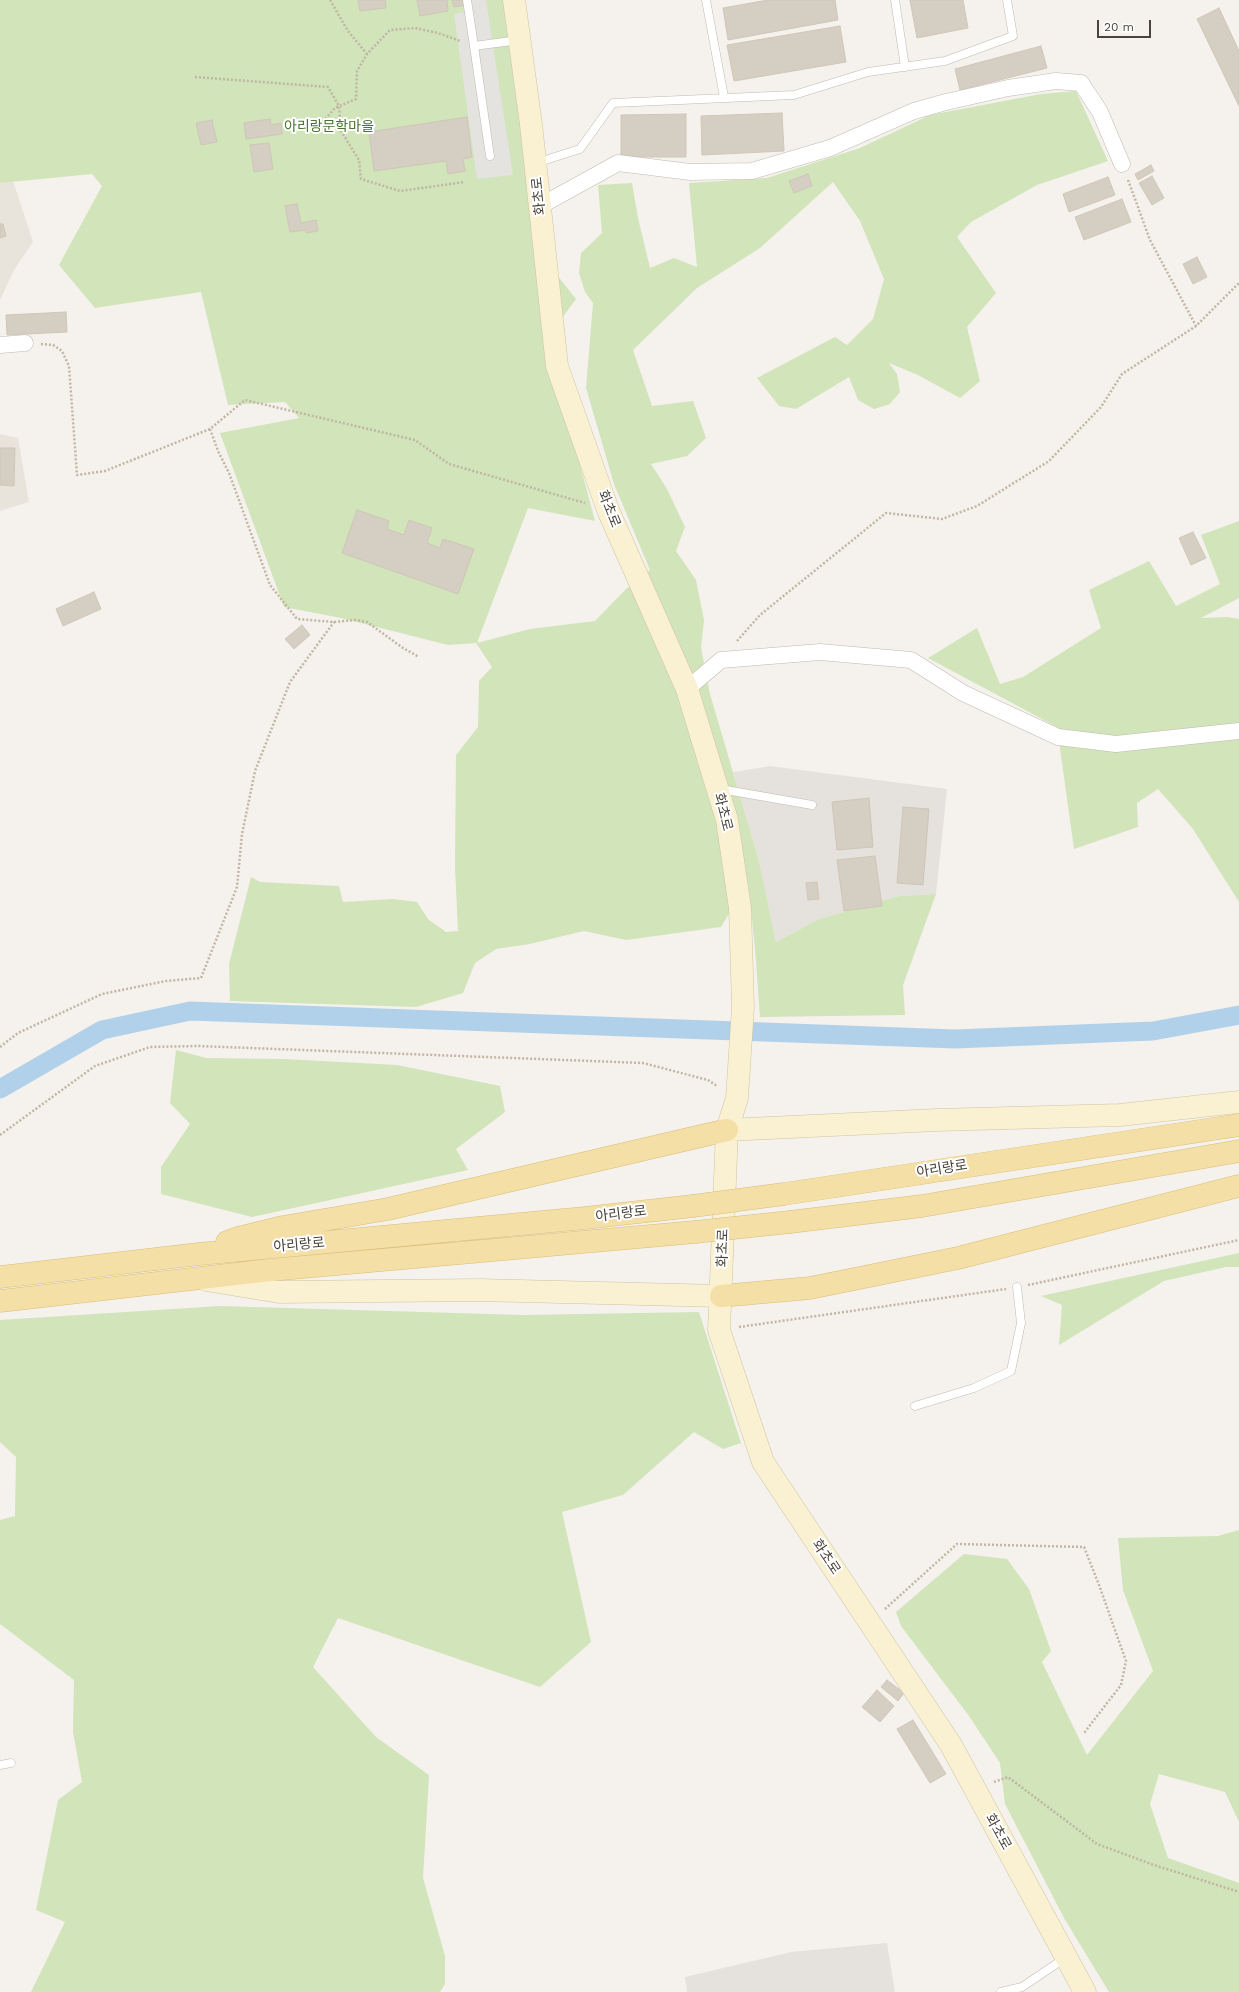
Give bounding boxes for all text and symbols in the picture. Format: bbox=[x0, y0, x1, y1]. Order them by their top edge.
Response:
scale bar bbox=[1099, 12, 1153, 38]
text: 20 m bbox=[1104, 20, 1134, 34]
park label: 아리랑문학마을 bbox=[284, 119, 374, 135]
street label: 화초로 bbox=[529, 176, 549, 216]
street label: 화초로 bbox=[594, 488, 624, 530]
street label: 화초로 bbox=[710, 791, 736, 833]
street label: 아리랑로 bbox=[915, 1157, 969, 1181]
street label: 아리랑로 bbox=[594, 1203, 648, 1225]
street label: 화초로 bbox=[714, 1228, 732, 1268]
street label: 아리랑로 bbox=[273, 1234, 325, 1256]
street label: 화초로 bbox=[808, 1536, 844, 1578]
street label: 화초로 bbox=[981, 1811, 1015, 1853]

